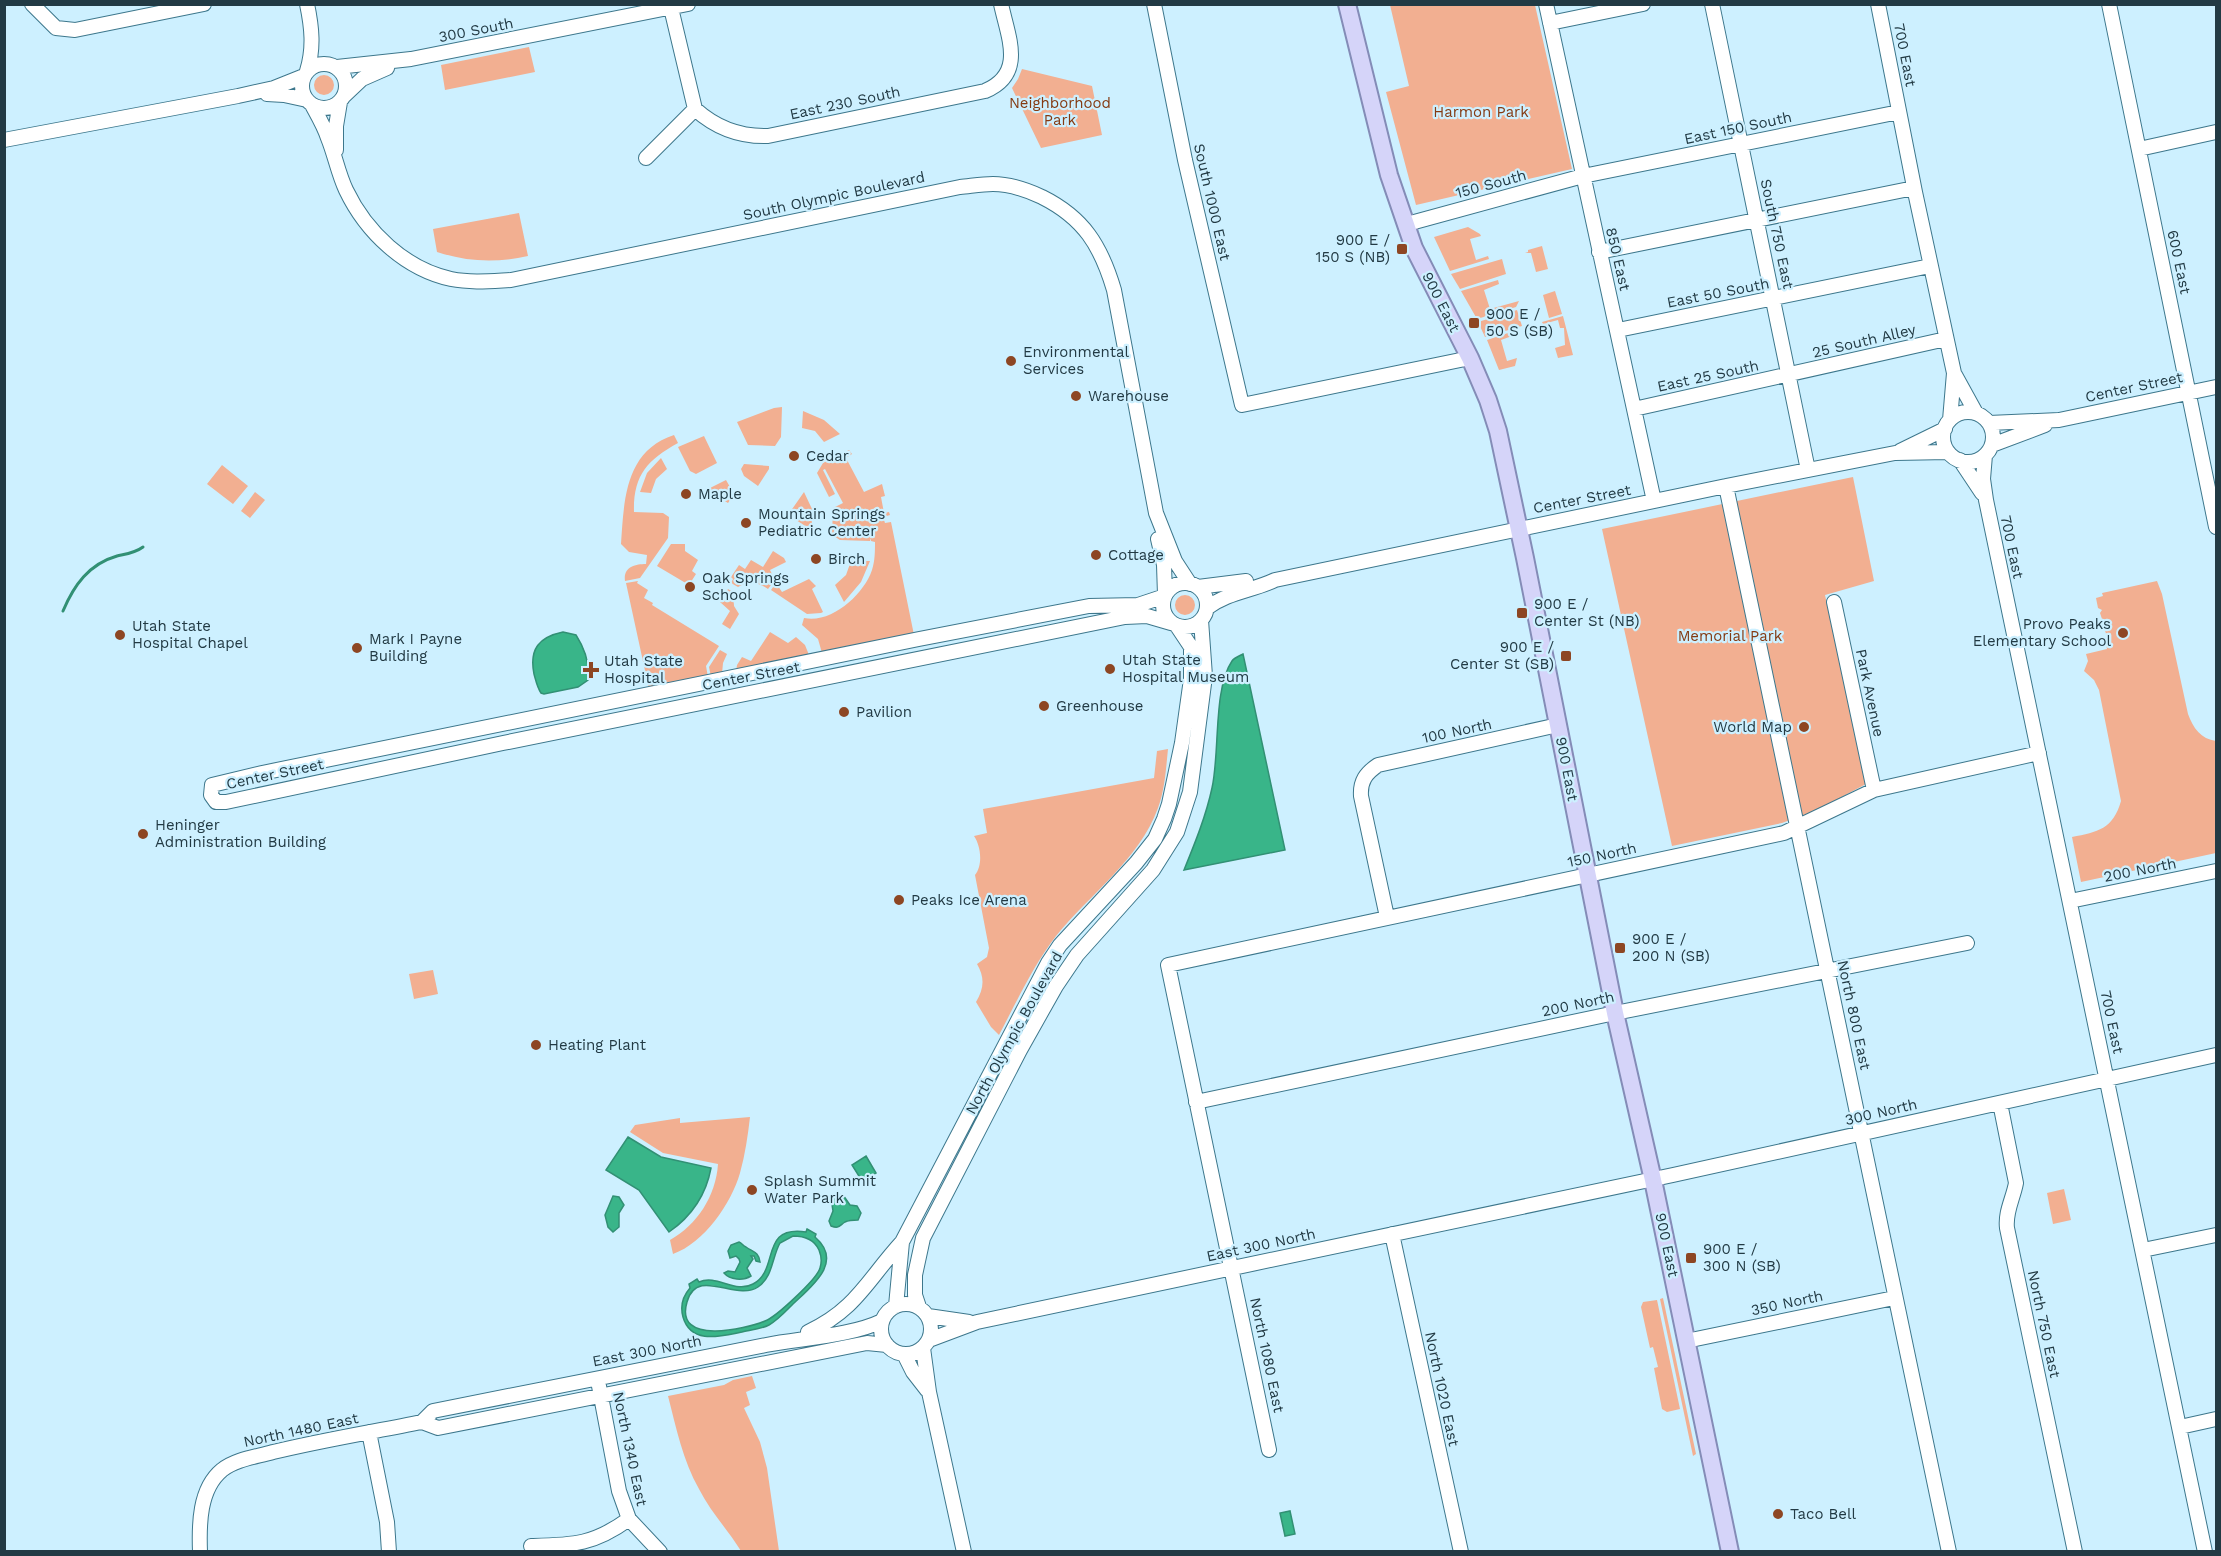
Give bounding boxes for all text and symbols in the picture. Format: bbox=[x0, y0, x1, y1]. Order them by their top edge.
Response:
street label: 300 South bbox=[437, 14, 515, 46]
street label: 700 East bbox=[1890, 22, 1920, 89]
street label: East 230 South bbox=[788, 82, 902, 124]
park label: Neighborhood Park bbox=[1009, 94, 1111, 129]
park label: Harmon Park bbox=[1433, 103, 1529, 121]
street label: East 150 South bbox=[1683, 108, 1793, 148]
street label: South 1000 East bbox=[1190, 142, 1234, 263]
street label: 150 South bbox=[1454, 166, 1528, 202]
street label: South Olympic Boulevard bbox=[741, 168, 927, 224]
street label: South 750 East bbox=[1757, 177, 1798, 291]
street label: 850 East bbox=[1602, 225, 1634, 293]
street label: 600 East bbox=[2163, 228, 2195, 296]
place label: 900 E / 150 S (NB) bbox=[1316, 231, 1390, 266]
marker: 900 E / 150 S (NB) bbox=[1395, 242, 1409, 256]
street label: 900 East bbox=[1418, 269, 1464, 336]
street label: East 50 South bbox=[1665, 274, 1771, 312]
place label: 900 E / 50 S (SB) bbox=[1486, 305, 1553, 340]
marker: 900 E / 50 S (SB) bbox=[1467, 316, 1481, 330]
street label: 25 South Alley bbox=[1810, 320, 1918, 362]
place label: Environmental Services bbox=[1023, 343, 1130, 378]
marker: Environmental Services bbox=[1004, 354, 1018, 368]
street label: East 25 South bbox=[1656, 356, 1760, 396]
street label: Center Street bbox=[2084, 368, 2185, 406]
place label: Warehouse bbox=[1088, 387, 1169, 405]
marker: Warehouse bbox=[1069, 389, 1083, 403]
place label: Cedar bbox=[806, 447, 849, 465]
marker: Cedar bbox=[787, 449, 801, 463]
street label: Center Street bbox=[1532, 481, 1633, 517]
place label: Maple bbox=[698, 485, 742, 503]
marker: Maple bbox=[679, 487, 693, 501]
place label: Mountain Springs Pediatric Center bbox=[758, 505, 886, 540]
street label: 700 East bbox=[1997, 514, 2028, 581]
marker: Mountain Springs Pediatric Center bbox=[739, 516, 753, 530]
place label: Cottage bbox=[1108, 546, 1164, 564]
marker: Cottage bbox=[1089, 548, 1103, 562]
place label: Birch bbox=[828, 550, 865, 568]
marker: Birch bbox=[809, 552, 823, 566]
place label: Oak Springs School bbox=[702, 569, 789, 604]
marker: Oak Springs School bbox=[683, 580, 697, 594]
place label: 900 E / Center St (NB) bbox=[1534, 595, 1640, 630]
marker: 900 E / Center St (NB) bbox=[1515, 606, 1529, 620]
place label: Provo Peaks Elementary School bbox=[1973, 615, 2111, 650]
place label: Utah State Hospital Chapel bbox=[132, 617, 248, 652]
marker: Provo Peaks Elementary School bbox=[2116, 626, 2130, 640]
park label: Memorial Park bbox=[1678, 627, 1783, 645]
marker: Utah State Hospital Chapel bbox=[113, 628, 127, 642]
place label: Mark I Payne Building bbox=[369, 630, 462, 665]
place label: 900 E / Center St (SB) bbox=[1450, 638, 1554, 673]
marker: Mark I Payne Building bbox=[350, 641, 364, 655]
street label: Park Avenue bbox=[1852, 647, 1888, 739]
marker: 900 E / Center St (SB) bbox=[1559, 649, 1573, 663]
place label: Utah State Hospital Museum bbox=[1122, 651, 1249, 686]
place label: Utah State Hospital bbox=[604, 652, 683, 687]
street label: Center Street bbox=[701, 658, 802, 694]
marker: Utah State Hospital bbox=[582, 661, 600, 679]
marker: Utah State Hospital Museum bbox=[1103, 662, 1117, 676]
place label: Greenhouse bbox=[1056, 697, 1143, 715]
marker: Greenhouse bbox=[1037, 699, 1051, 713]
place label: Pavilion bbox=[856, 703, 912, 721]
marker: Pavilion bbox=[837, 705, 851, 719]
street label: 100 North bbox=[1421, 715, 1493, 747]
place label: World Map bbox=[1713, 718, 1792, 736]
marker: World Map bbox=[1797, 720, 1811, 734]
street label: 900 East bbox=[1552, 735, 1582, 803]
street label: Center Street bbox=[225, 755, 326, 793]
place label: Heninger Administration Building bbox=[155, 816, 326, 851]
marker: Heninger Administration Building bbox=[136, 827, 150, 841]
street label: 150 North bbox=[1566, 839, 1638, 871]
street label: 200 North bbox=[2102, 854, 2178, 886]
place label: Peaks Ice Arena bbox=[911, 891, 1027, 909]
marker: Peaks Ice Arena bbox=[892, 893, 906, 907]
place label: 900 E / 200 N (SB) bbox=[1632, 930, 1710, 965]
marker: 900 E / 200 N (SB) bbox=[1613, 941, 1627, 955]
street label: North Olympic Boulevard bbox=[962, 949, 1066, 1117]
street label: North 800 East bbox=[1834, 959, 1875, 1072]
street label: 200 North bbox=[1540, 988, 1616, 1020]
street label: 700 East bbox=[2097, 989, 2128, 1056]
place label: Heating Plant bbox=[548, 1036, 647, 1054]
marker: Heating Plant bbox=[529, 1038, 543, 1052]
street label: 300 North bbox=[1843, 1095, 1919, 1129]
place label: Splash Summit Water Park bbox=[764, 1172, 877, 1207]
marker: Splash Summit Water Park bbox=[745, 1183, 759, 1197]
street label: 900 East bbox=[1651, 1211, 1683, 1279]
street label: East 300 North bbox=[1205, 1225, 1317, 1265]
place label: 900 E / 300 N (SB) bbox=[1703, 1240, 1781, 1275]
marker: 900 E / 300 N (SB) bbox=[1684, 1251, 1698, 1265]
street label: North 750 East bbox=[2024, 1269, 2064, 1380]
street label: 350 North bbox=[1749, 1287, 1825, 1319]
street label: North 1080 East bbox=[1246, 1296, 1288, 1415]
street label: North 1020 East bbox=[1421, 1330, 1463, 1449]
street label: East 300 North bbox=[591, 1332, 703, 1370]
street label: North 1340 East bbox=[609, 1390, 651, 1508]
street label: North 1480 East bbox=[242, 1409, 361, 1451]
place label: Taco Bell bbox=[1790, 1505, 1857, 1523]
marker: Taco Bell bbox=[1771, 1507, 1785, 1521]

